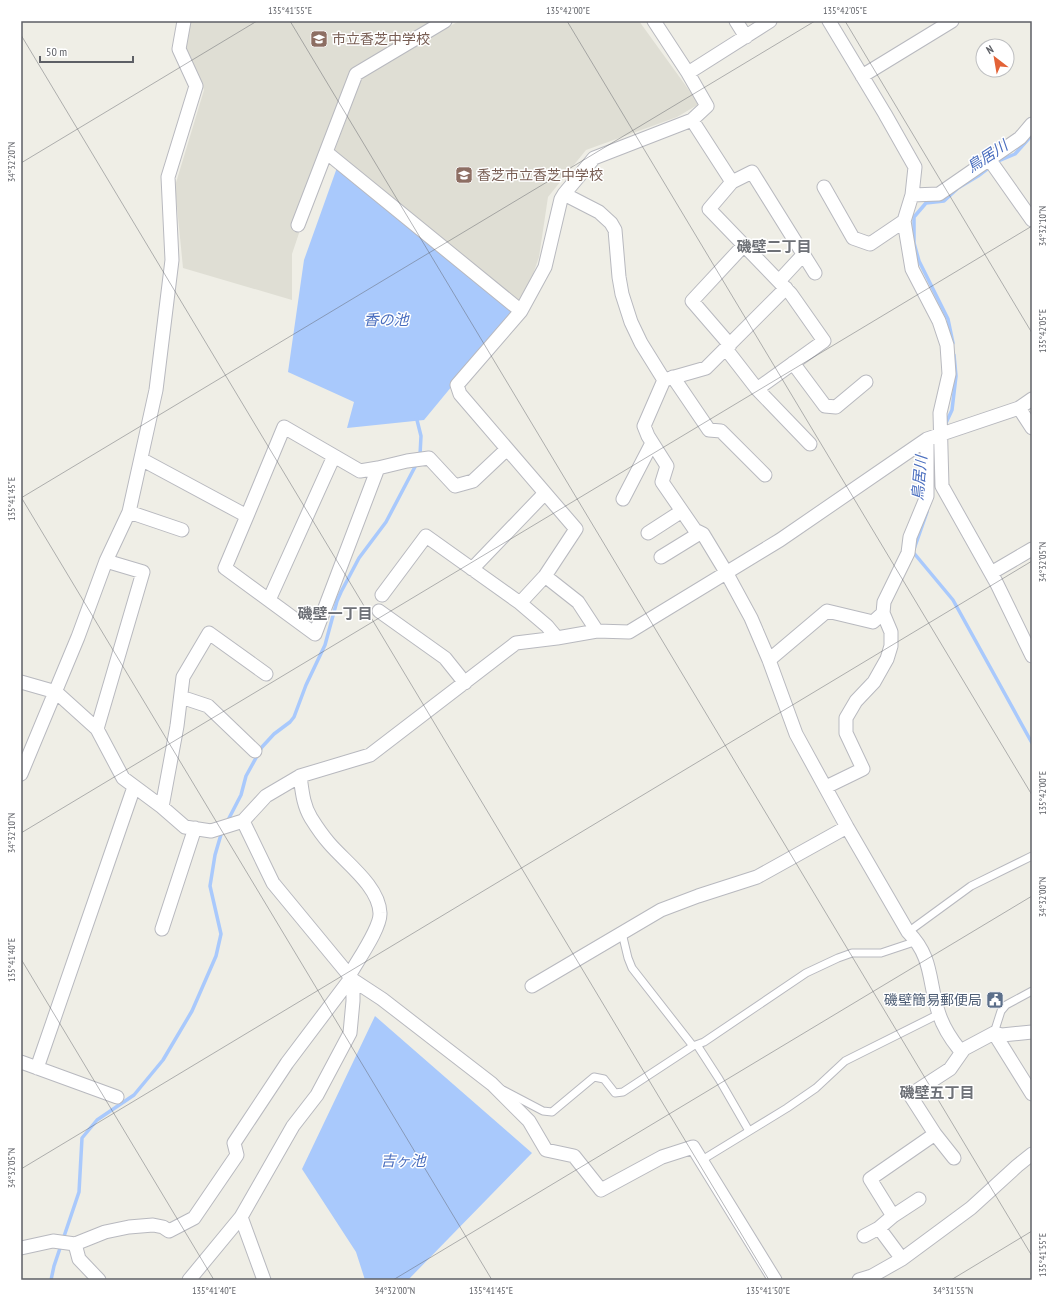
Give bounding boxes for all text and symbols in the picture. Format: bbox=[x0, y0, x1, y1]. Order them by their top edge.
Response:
text: 135°41'55"E bbox=[268, 4, 312, 17]
text: 135°42'00"E bbox=[546, 4, 590, 17]
text: 135°42'05"E bbox=[823, 4, 867, 17]
school or university icon: 市立香芝中学校 bbox=[309, 29, 329, 49]
place label: 市立香芝中学校 bbox=[332, 30, 430, 48]
scale bar bbox=[40, 38, 133, 64]
north arrow bbox=[975, 38, 1015, 78]
text: N bbox=[984, 42, 996, 57]
text: 50 m bbox=[46, 44, 67, 59]
water label: 鳥居川 bbox=[963, 135, 1013, 176]
text: 34°32'20"N bbox=[5, 142, 18, 182]
school or university icon: 香芝市立香芝中学校 bbox=[454, 165, 474, 185]
place label: 香芝市立香芝中学校 bbox=[477, 166, 603, 184]
text: 34°32'10"N bbox=[1036, 206, 1049, 246]
district label: 磯壁二丁目 bbox=[736, 237, 812, 256]
text: 135°42'05"E bbox=[1036, 309, 1049, 353]
water label: 香の池 bbox=[363, 310, 410, 329]
water label: 鳥居川 bbox=[908, 453, 931, 501]
text: 135°41'45"E bbox=[5, 477, 18, 521]
text: 34°32'05"N bbox=[1036, 542, 1049, 582]
district label: 磯壁一丁目 bbox=[297, 604, 373, 623]
text: 135°42'00"E bbox=[1036, 771, 1049, 815]
text: 34°32'10"N bbox=[5, 813, 18, 853]
text: 34°32'00"N bbox=[1036, 877, 1049, 917]
text: 135°41'40"E bbox=[5, 938, 18, 982]
public building icon: 磯壁簡易郵便局 bbox=[985, 990, 1005, 1010]
place label: 磯壁簡易郵便局 bbox=[884, 991, 982, 1009]
district label: 磯壁五丁目 bbox=[899, 1083, 975, 1102]
text: 34°32'05"N bbox=[5, 1148, 18, 1188]
water label: 吉ヶ池 bbox=[380, 1151, 427, 1170]
text: 135°41'55"E bbox=[1036, 1233, 1049, 1277]
text: 135°41'40"E bbox=[192, 1284, 236, 1297]
text: 34°32'00"N bbox=[375, 1284, 415, 1297]
text: 135°41'45"E bbox=[469, 1284, 513, 1297]
text: 135°41'50"E bbox=[746, 1284, 790, 1297]
text: 34°31'55"N bbox=[933, 1284, 973, 1297]

